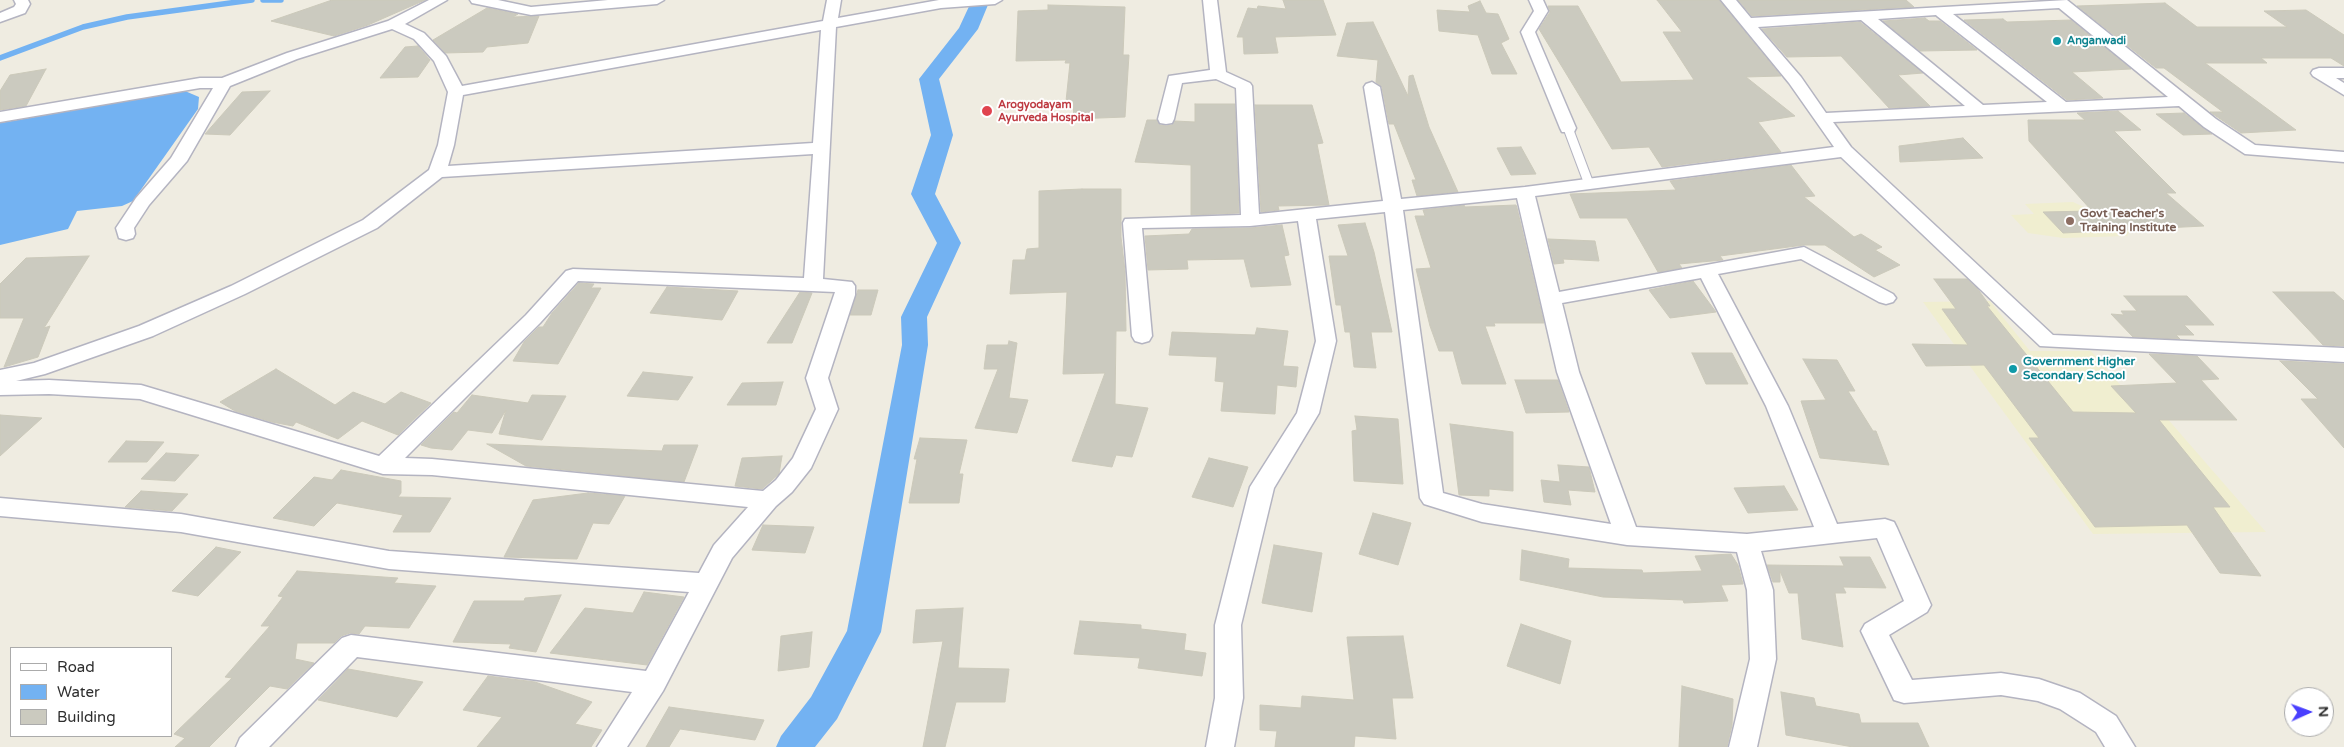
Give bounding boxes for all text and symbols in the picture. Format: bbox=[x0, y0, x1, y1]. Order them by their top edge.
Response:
place label: Anganwadi bbox=[2067, 34, 2126, 48]
marker: Anganwadi bbox=[2051, 35, 2063, 47]
place label: Arogyodayam Ayurveda Hospital bbox=[998, 98, 1094, 124]
marker: Arogyodayam Ayurveda Hospital bbox=[980, 104, 994, 118]
place label: Govt Teacher's Training Institute bbox=[2080, 207, 2176, 235]
marker: Govt Teacher's Training Institute bbox=[2064, 215, 2076, 227]
place label: Government Higher Secondary School bbox=[2023, 355, 2135, 383]
marker: Government Higher Secondary School bbox=[2007, 363, 2019, 375]
legend bbox=[10, 647, 172, 737]
text: Road bbox=[57, 658, 95, 676]
text: Water bbox=[57, 683, 100, 701]
north arrow bbox=[2284, 687, 2334, 737]
text: N bbox=[2315, 706, 2332, 717]
text: Building bbox=[57, 708, 116, 726]

